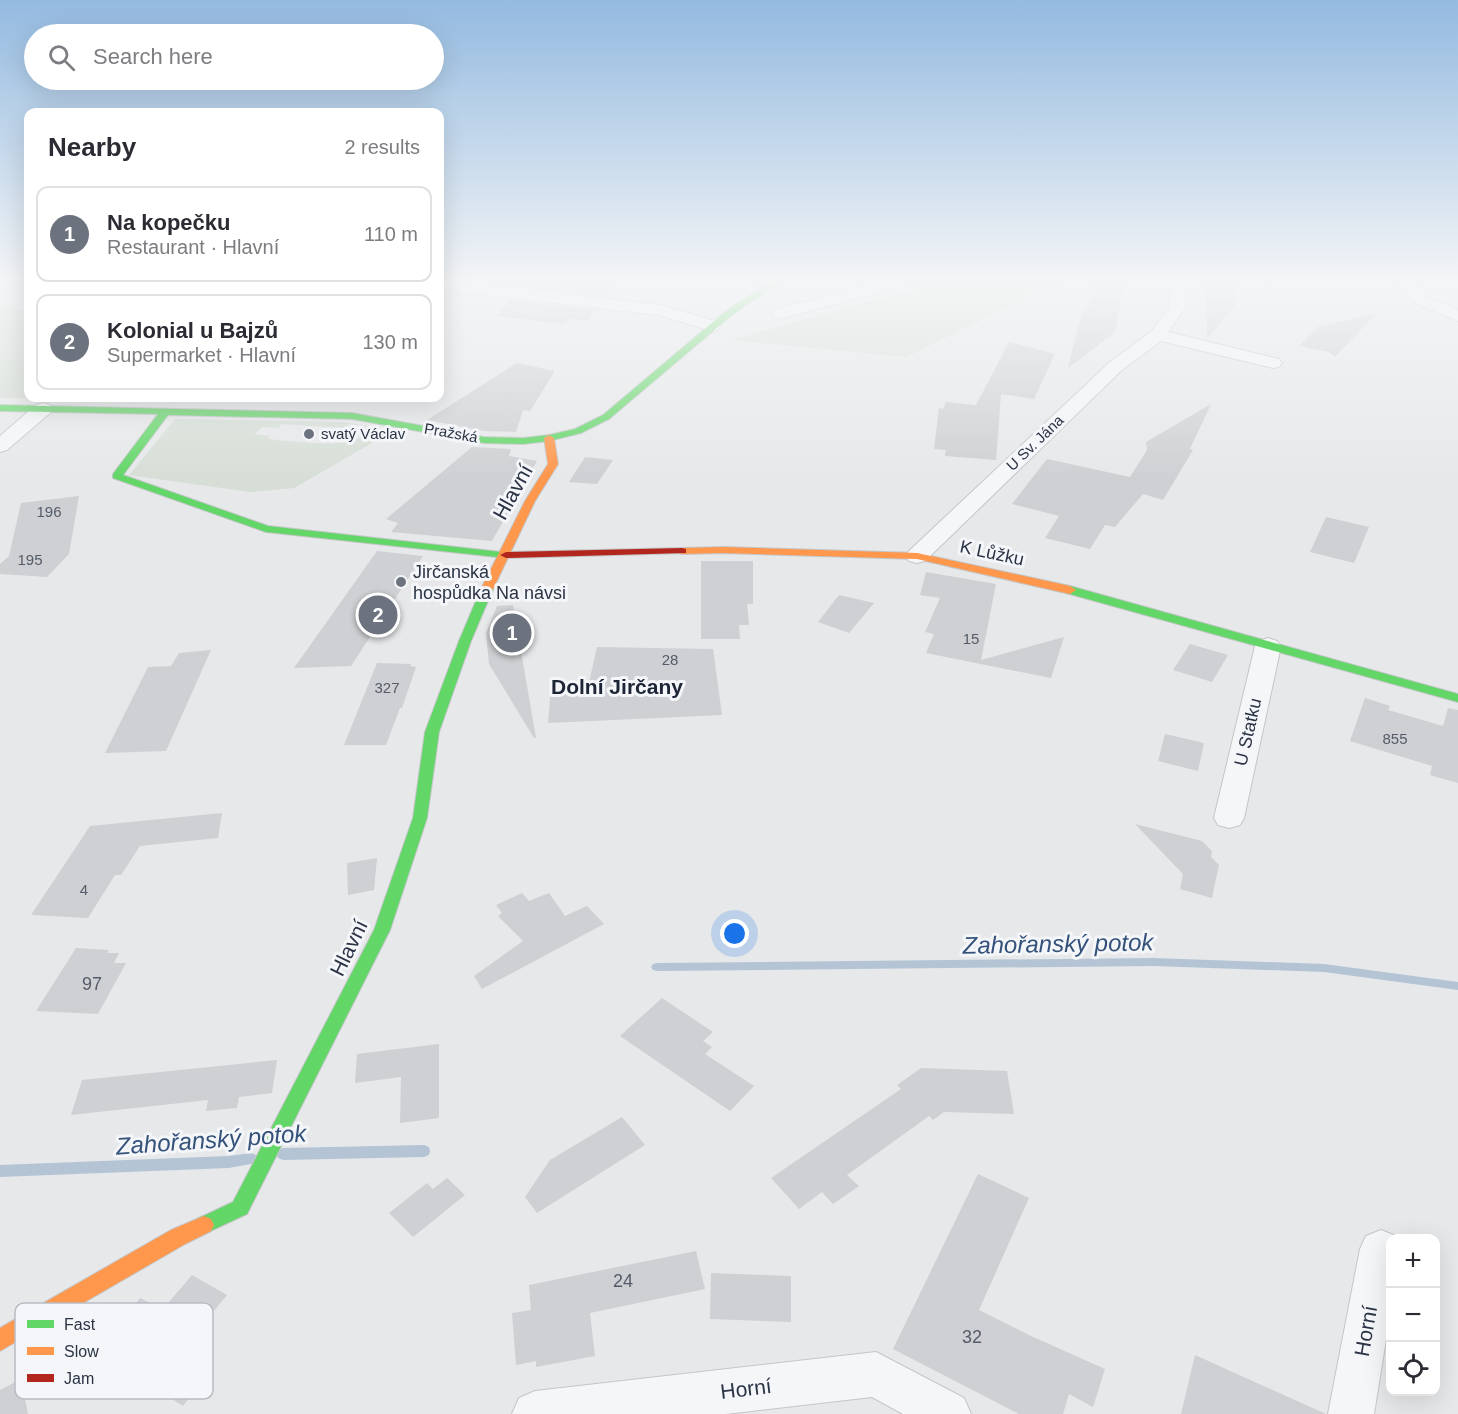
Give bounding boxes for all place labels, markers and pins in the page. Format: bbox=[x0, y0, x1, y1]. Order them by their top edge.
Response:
place label: svatý Václav bbox=[321, 425, 406, 442]
marker: svatý Václav bbox=[302, 427, 316, 441]
place label: Jirčanská hospůdka Na návsi bbox=[413, 562, 566, 603]
marker: Jirčanská hospůdka Na návsi bbox=[394, 575, 408, 589]
pin: 2 bbox=[358, 592, 398, 638]
pin: 1 bbox=[492, 610, 532, 656]

